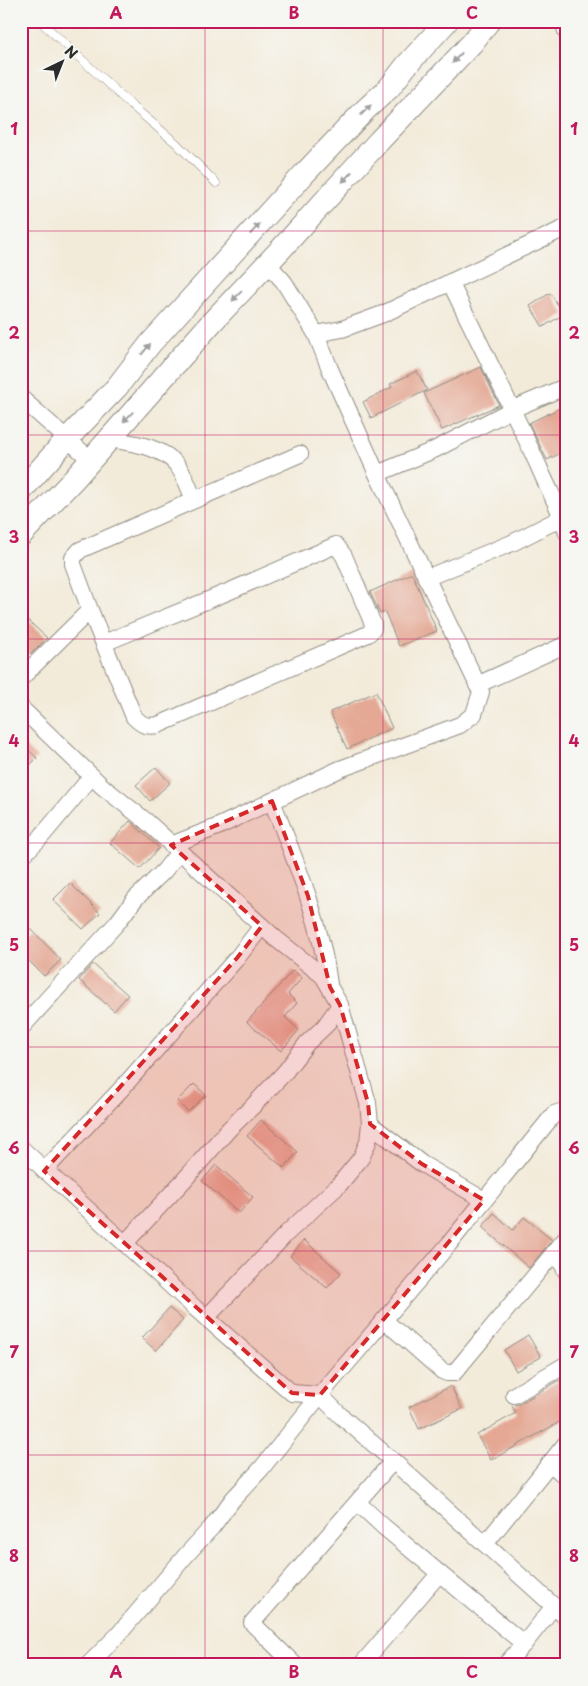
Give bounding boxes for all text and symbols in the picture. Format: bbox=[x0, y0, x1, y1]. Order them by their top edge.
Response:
text: A bbox=[110, 0, 123, 24]
text: B bbox=[289, 0, 300, 24]
text: C bbox=[466, 0, 478, 24]
north arrow bbox=[38, 38, 88, 88]
text: N bbox=[60, 41, 82, 64]
one-way arrow bbox=[452, 52, 463, 65]
one-way arrow bbox=[359, 104, 371, 116]
text: 1 bbox=[10, 116, 18, 140]
text: 1 bbox=[570, 116, 578, 140]
one-way arrow bbox=[341, 171, 353, 183]
one-way arrow bbox=[249, 223, 261, 235]
one-way arrow bbox=[231, 290, 243, 302]
text: 2 bbox=[8, 320, 20, 344]
text: 2 bbox=[568, 320, 580, 344]
one-way arrow bbox=[141, 343, 152, 356]
one-way arrow bbox=[122, 411, 134, 423]
text: 3 bbox=[9, 524, 19, 548]
text: 3 bbox=[569, 524, 579, 548]
text: 4 bbox=[9, 728, 20, 752]
text: 4 bbox=[569, 728, 580, 752]
text: 5 bbox=[9, 932, 19, 956]
text: 5 bbox=[569, 932, 579, 956]
text: 6 bbox=[8, 1135, 20, 1159]
text: 6 bbox=[568, 1135, 580, 1159]
text: 7 bbox=[9, 1339, 19, 1363]
text: 7 bbox=[569, 1339, 579, 1363]
text: 8 bbox=[9, 1543, 19, 1567]
text: 8 bbox=[569, 1543, 579, 1567]
text: A bbox=[110, 1659, 123, 1683]
text: B bbox=[289, 1659, 300, 1683]
text: C bbox=[466, 1659, 478, 1683]

